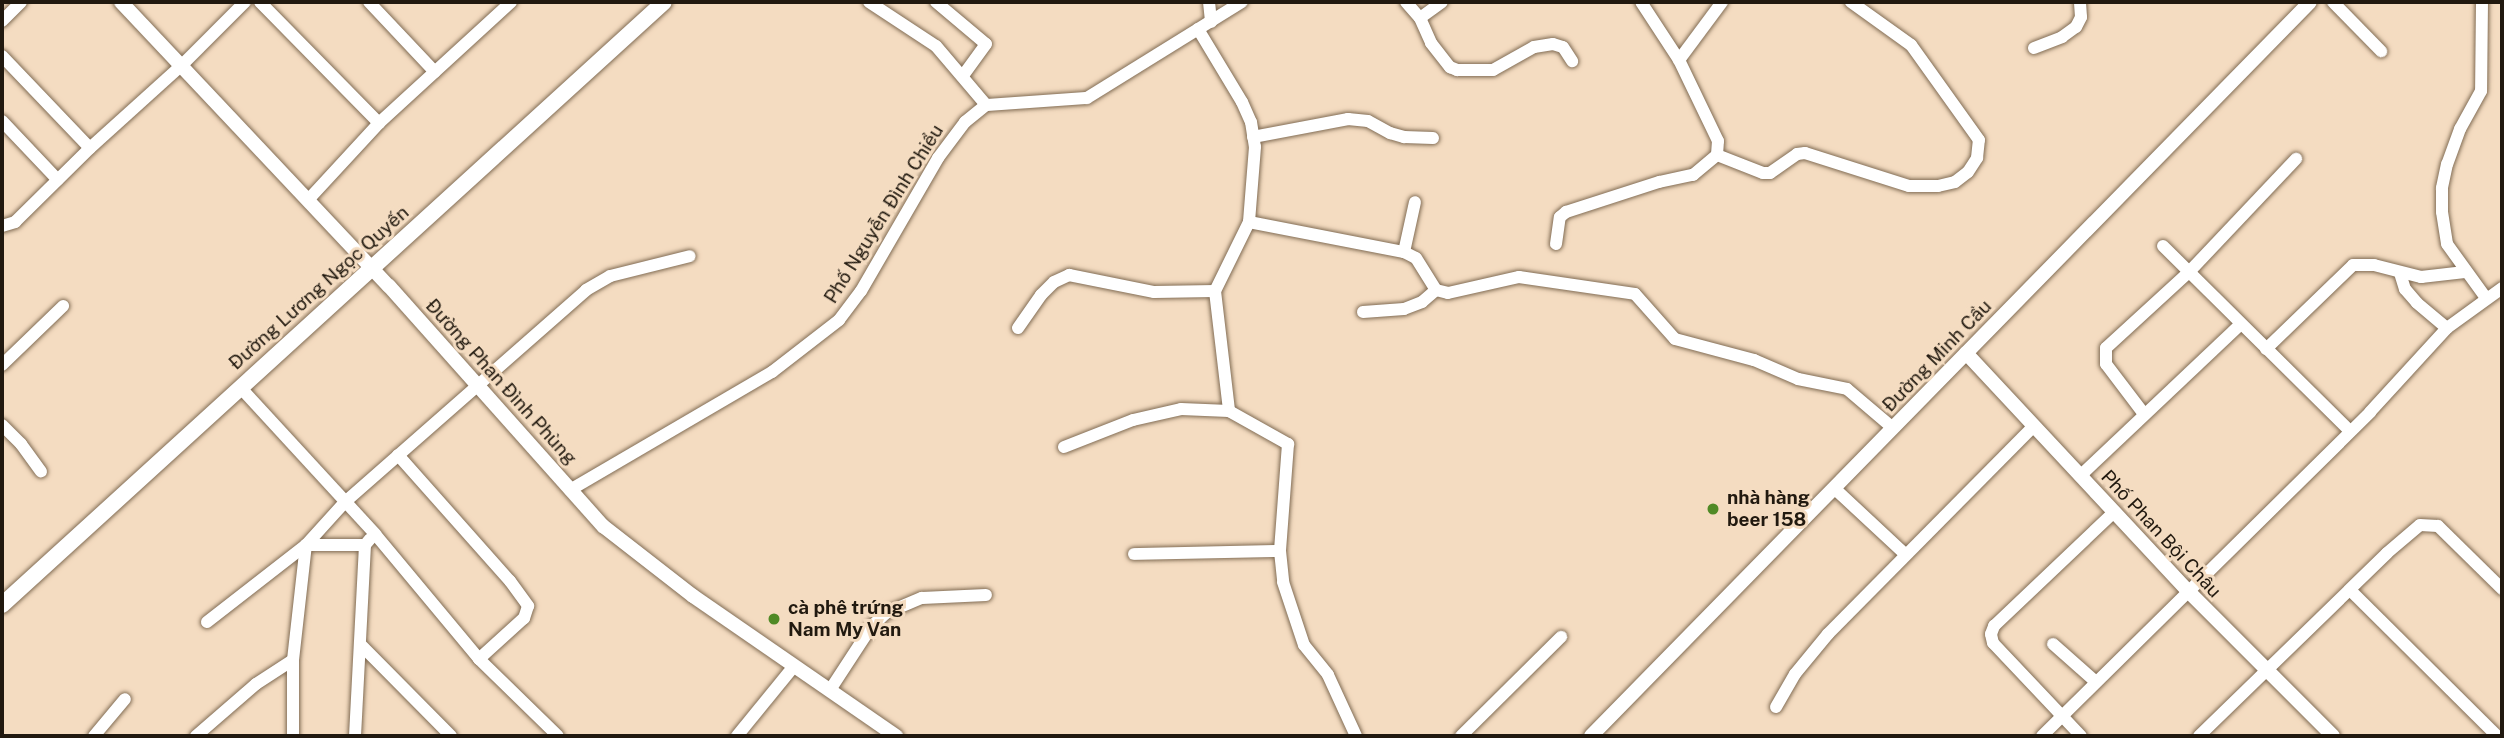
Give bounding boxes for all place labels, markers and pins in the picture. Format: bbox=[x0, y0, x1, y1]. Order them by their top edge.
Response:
place label: nhà hàng beer 158 bbox=[1727, 487, 1810, 531]
marker: nhà hàng beer 158 bbox=[1705, 501, 1721, 517]
place label: cà phê trứng Nam My Van bbox=[788, 597, 904, 641]
marker: cà phê trứng Nam My Van bbox=[766, 611, 782, 627]

